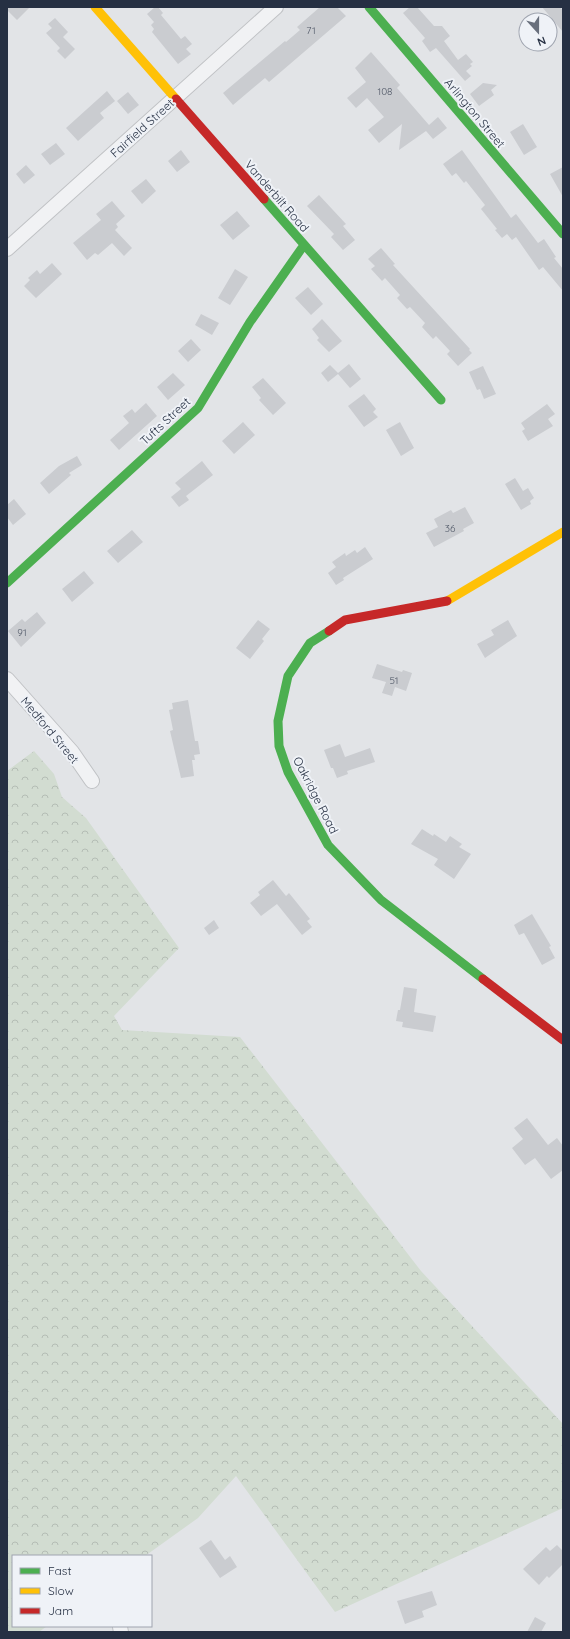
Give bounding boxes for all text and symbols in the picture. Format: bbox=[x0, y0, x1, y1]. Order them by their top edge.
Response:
north arrow bbox=[518, 12, 558, 52]
house number: 71 bbox=[306, 24, 316, 37]
text: N bbox=[535, 33, 548, 49]
street label: Arlington Street bbox=[441, 75, 509, 151]
house number: 108 bbox=[377, 85, 393, 98]
street label: Fairfield Street bbox=[107, 95, 177, 161]
street label: Vanderbilt Road bbox=[242, 157, 312, 235]
street label: Tufts Street bbox=[137, 394, 193, 448]
house number: 36 bbox=[445, 522, 456, 535]
house number: 91 bbox=[17, 626, 27, 639]
house number: 51 bbox=[389, 674, 399, 687]
street label: Medford Street bbox=[18, 693, 82, 767]
street label: Oakridge Road bbox=[290, 754, 342, 836]
legend bbox=[12, 1555, 152, 1627]
text: Fast bbox=[48, 1563, 72, 1578]
text: Slow bbox=[48, 1583, 74, 1598]
text: Jam bbox=[48, 1603, 73, 1618]

